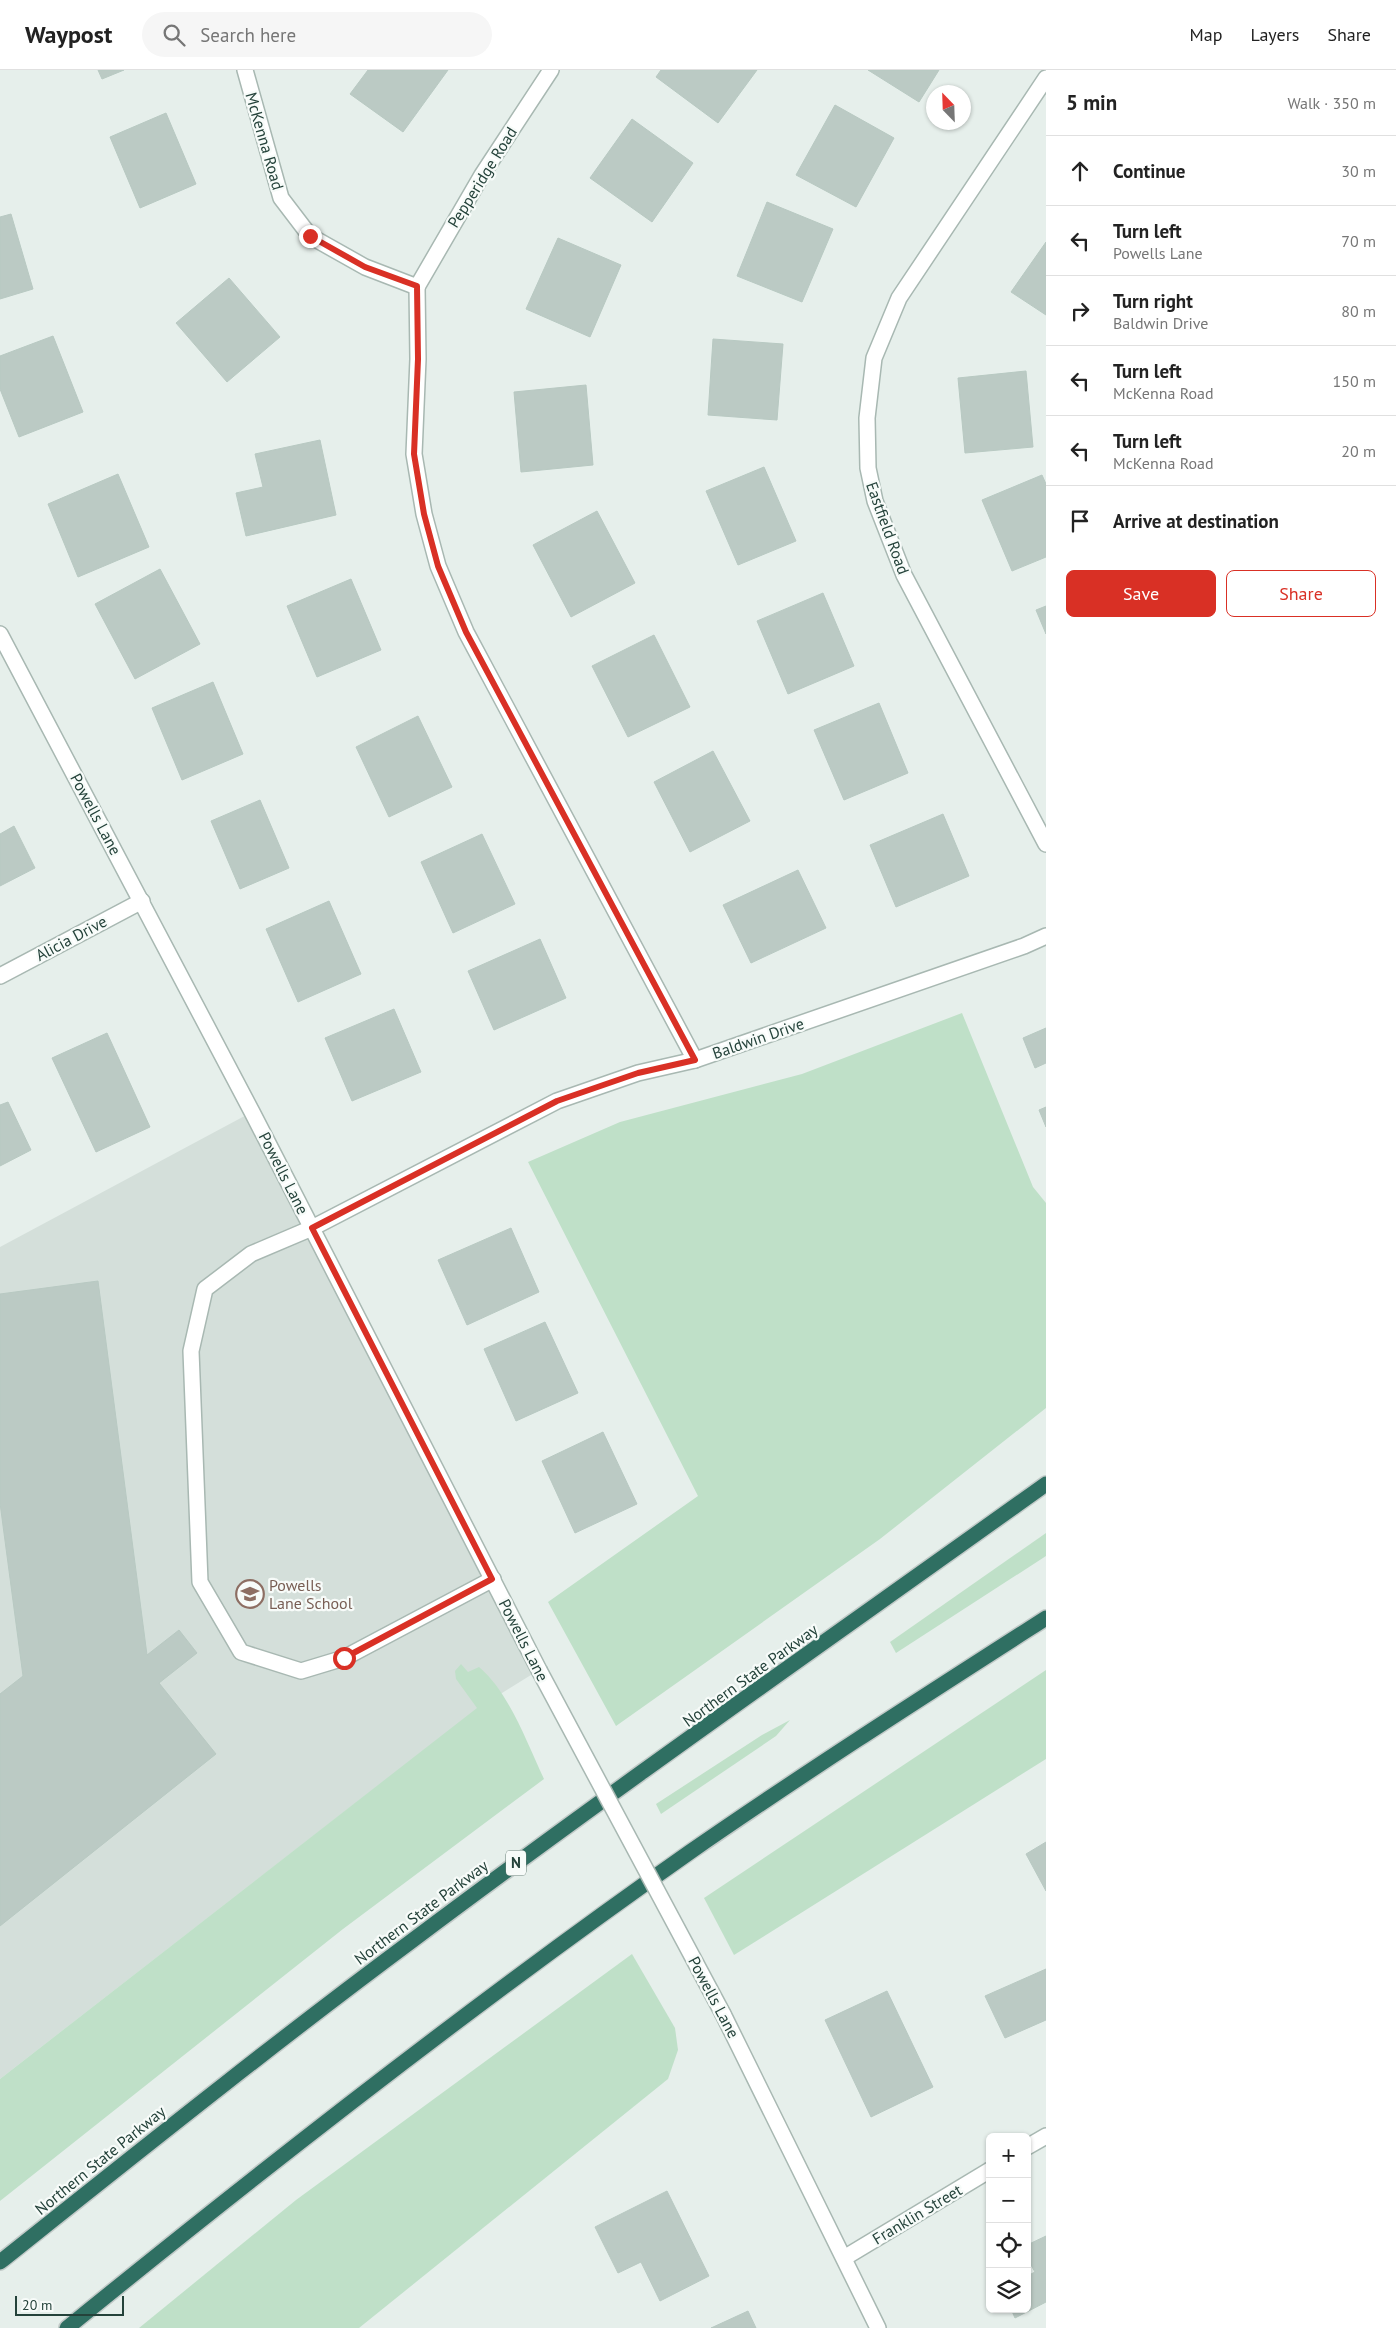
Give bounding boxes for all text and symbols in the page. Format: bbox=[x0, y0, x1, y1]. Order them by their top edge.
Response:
search box bbox=[142, 12, 492, 57]
text: Waypost bbox=[25, 19, 112, 50]
icon: search bbox=[160, 21, 188, 49]
text: Search here bbox=[200, 23, 296, 47]
text: Map bbox=[1190, 23, 1222, 46]
text: Layers bbox=[1250, 23, 1299, 46]
text: Share bbox=[1327, 23, 1371, 46]
north arrow bbox=[926, 85, 971, 130]
text: 5 min bbox=[1066, 89, 1117, 116]
street label: McKenna Road bbox=[242, 90, 288, 192]
text: Walk · 350 m bbox=[1287, 93, 1376, 113]
street label: Pepperidge Road bbox=[443, 123, 521, 231]
icon: ahead bbox=[1066, 157, 1094, 185]
text: Continue bbox=[1113, 159, 1185, 183]
text: 30 m bbox=[1341, 161, 1376, 181]
text: Turn left bbox=[1113, 219, 1182, 243]
route end bbox=[299, 225, 322, 248]
icon: left bbox=[1066, 227, 1094, 255]
text: 70 m bbox=[1341, 231, 1376, 251]
text: Powells Lane bbox=[1113, 243, 1203, 263]
text: Turn right bbox=[1113, 289, 1193, 313]
icon: right bbox=[1066, 297, 1094, 325]
text: 80 m bbox=[1341, 301, 1376, 321]
text: Baldwin Drive bbox=[1113, 313, 1209, 333]
text: Turn left bbox=[1113, 359, 1182, 383]
icon: left bbox=[1066, 367, 1094, 395]
text: 150 m bbox=[1333, 371, 1376, 391]
text: McKenna Road bbox=[1113, 383, 1214, 403]
text: Turn left bbox=[1113, 429, 1182, 453]
icon: left bbox=[1066, 437, 1094, 465]
text: 20 m bbox=[1341, 441, 1376, 461]
text: McKenna Road bbox=[1113, 453, 1214, 473]
street label: Eastfield Road bbox=[862, 479, 914, 577]
icon: arrive bbox=[1066, 507, 1094, 535]
text: Arrive at destination bbox=[1113, 509, 1279, 533]
button: Save bbox=[1066, 570, 1216, 617]
button: Share bbox=[1226, 570, 1376, 617]
street label: Powells Lane bbox=[66, 770, 126, 858]
street label: Alicia Drive bbox=[32, 911, 110, 965]
street label: Baldwin Drive bbox=[710, 1013, 806, 1063]
street label: Powells Lane bbox=[255, 1129, 313, 1217]
place label: Powells Lane School bbox=[269, 1575, 353, 1613]
school or university icon: Powells Lane School bbox=[235, 1579, 265, 1609]
street label: Powells Lane bbox=[495, 1596, 553, 1684]
street label: Northern State Parkway bbox=[679, 1619, 822, 1731]
route start bbox=[333, 1647, 356, 1670]
road number: N bbox=[506, 1850, 526, 1876]
street label: Northern State Parkway bbox=[350, 1855, 492, 1969]
street label: Powells Lane bbox=[684, 1953, 744, 2041]
street label: Northern State Parkway bbox=[31, 2101, 170, 2219]
map controls bbox=[986, 2133, 1031, 2313]
button: + bbox=[986, 2133, 1031, 2178]
button: − bbox=[986, 2178, 1031, 2223]
street label: Franklin Street bbox=[869, 2179, 966, 2249]
button: locate bbox=[986, 2223, 1031, 2268]
button: layers bbox=[986, 2268, 1031, 2313]
scale bar bbox=[15, 2293, 124, 2316]
text: 20 m bbox=[22, 2296, 52, 2314]

